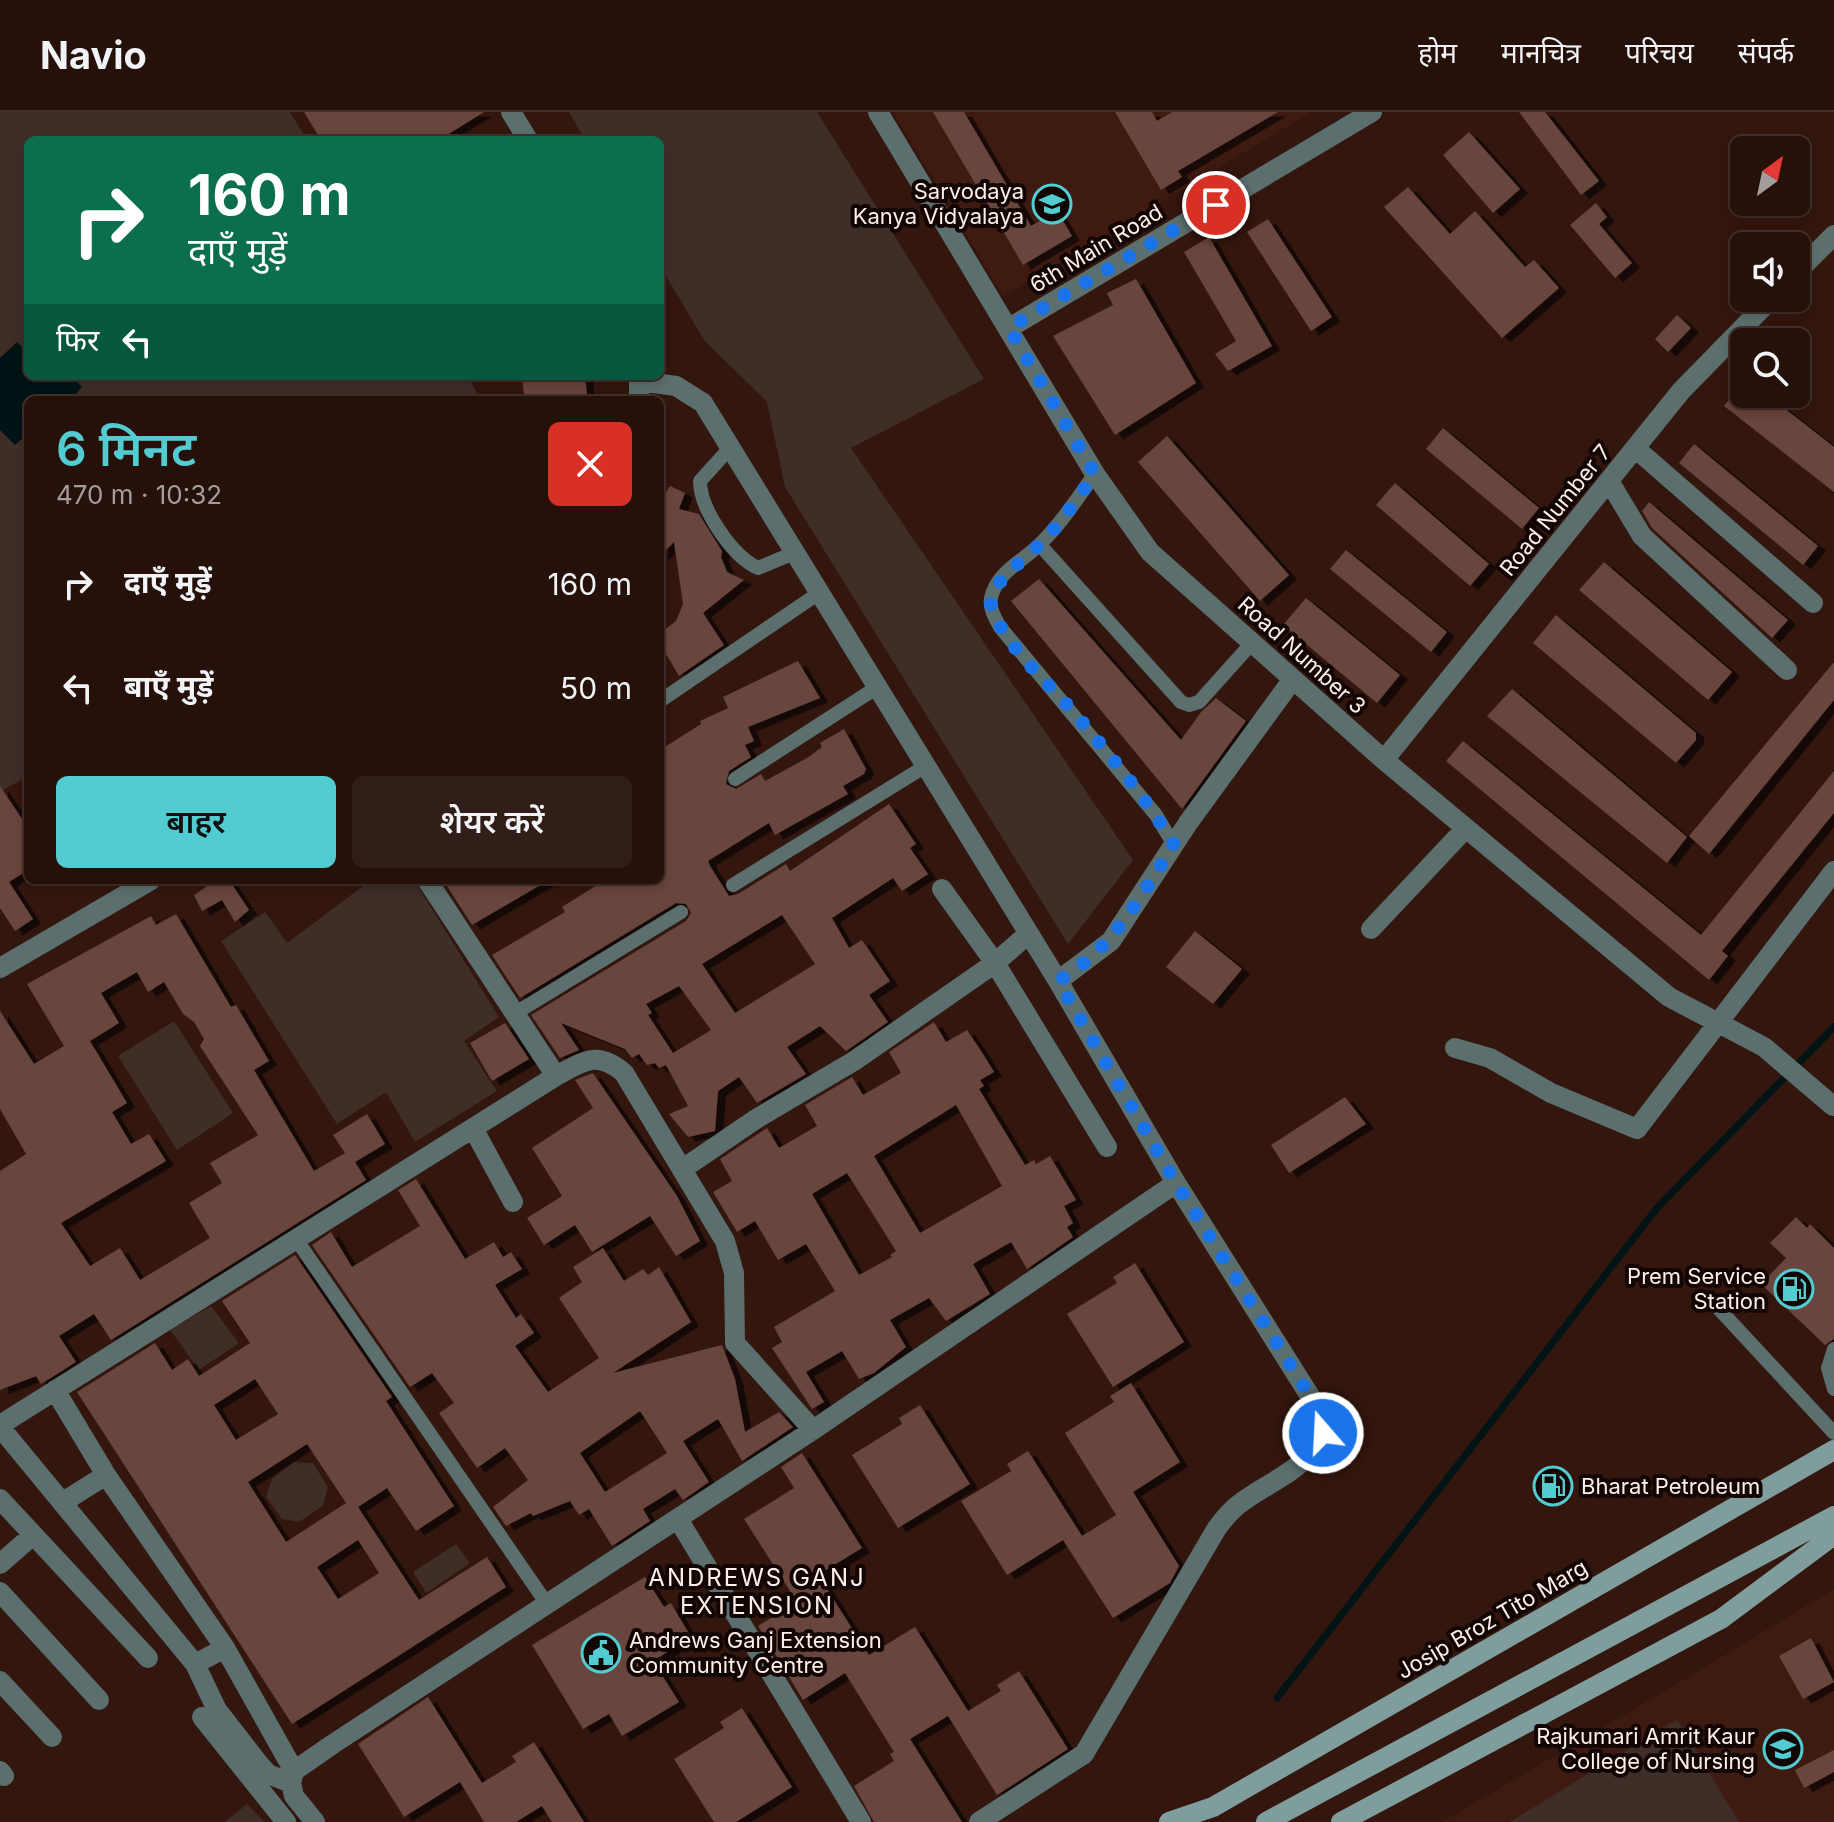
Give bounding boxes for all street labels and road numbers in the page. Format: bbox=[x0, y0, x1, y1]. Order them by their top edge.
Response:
street label: 6th Main Road bbox=[1025, 198, 1167, 298]
street label: Road Number 7 bbox=[1494, 439, 1616, 581]
street label: Road Number 3 bbox=[1233, 591, 1371, 719]
street label: Josip Broz Tito Marg bbox=[1392, 1554, 1592, 1684]

